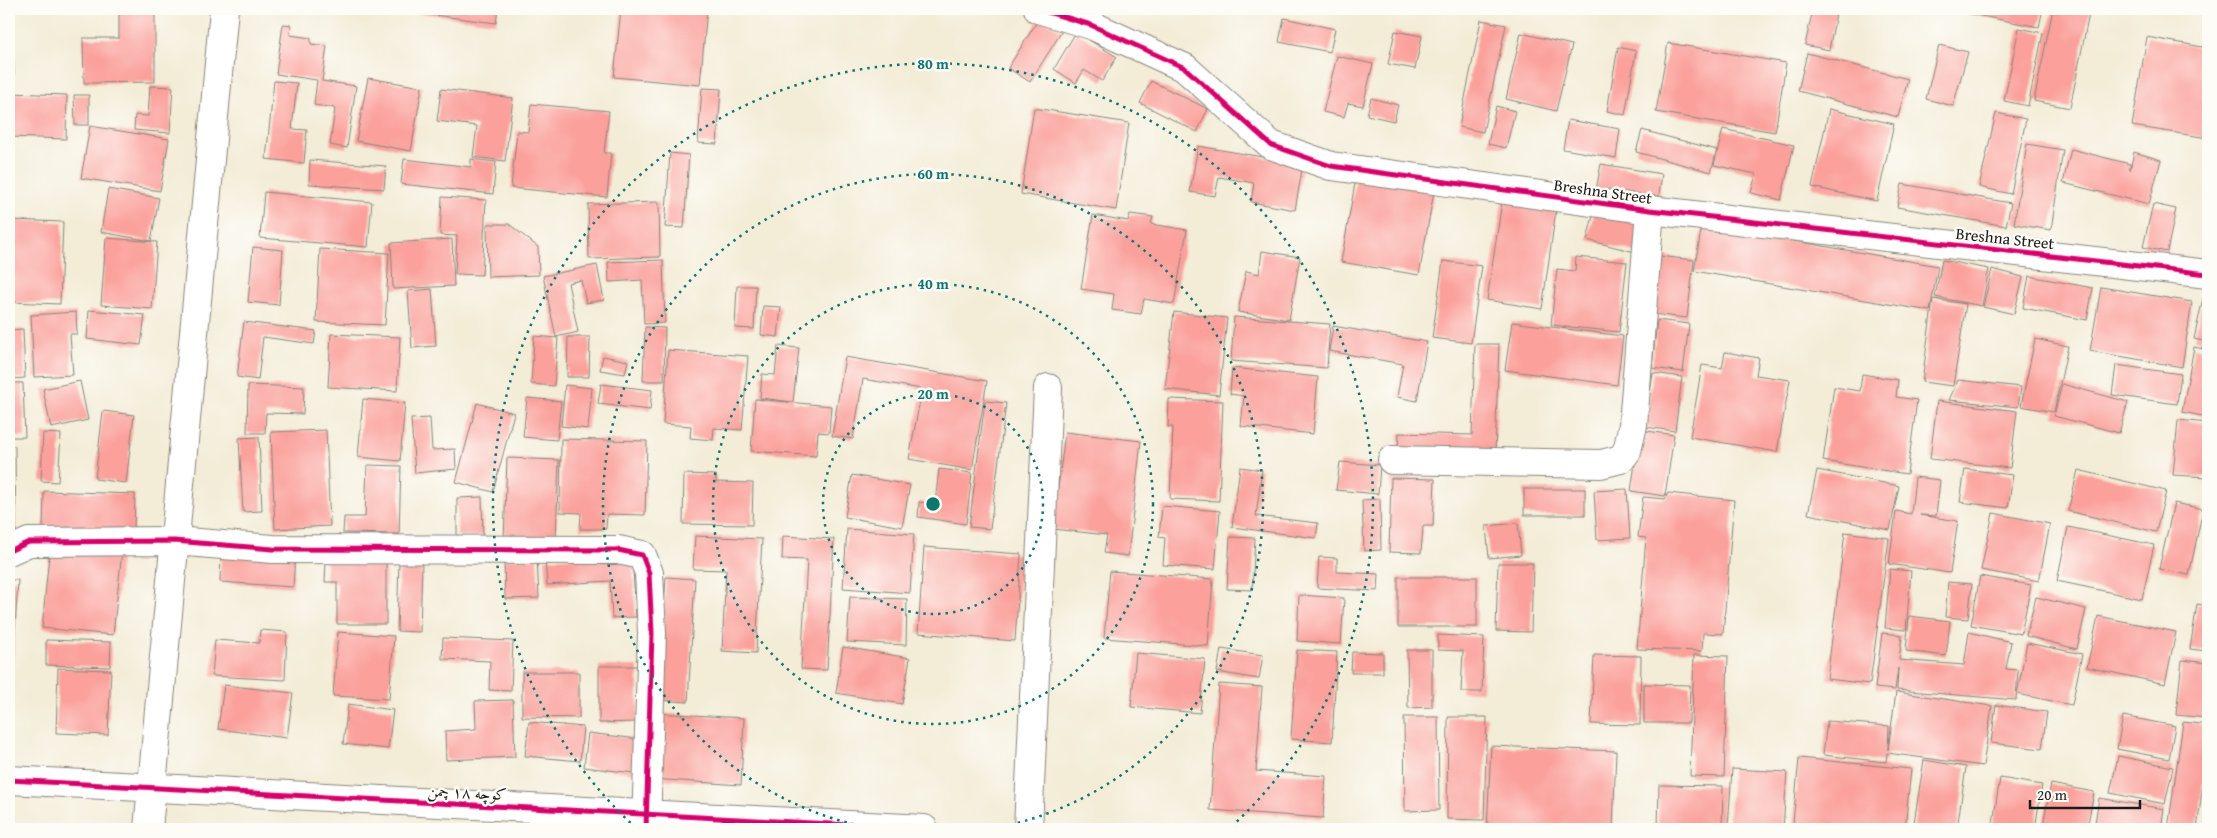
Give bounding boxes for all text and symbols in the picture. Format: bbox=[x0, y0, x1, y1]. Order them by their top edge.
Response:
text: 80 m bbox=[917, 53, 949, 74]
text: 60 m bbox=[917, 163, 949, 184]
street label: Breshna Street bbox=[1552, 172, 1654, 210]
street label: Breshna Street bbox=[1955, 221, 2056, 255]
text: 40 m bbox=[917, 273, 949, 294]
text: 20 m bbox=[917, 383, 949, 404]
centre of rings bbox=[924, 495, 942, 513]
street label: كوچه ١٨ چمن bbox=[427, 778, 507, 806]
scale bar bbox=[2030, 778, 2140, 810]
text: 20 m bbox=[2037, 784, 2068, 805]

